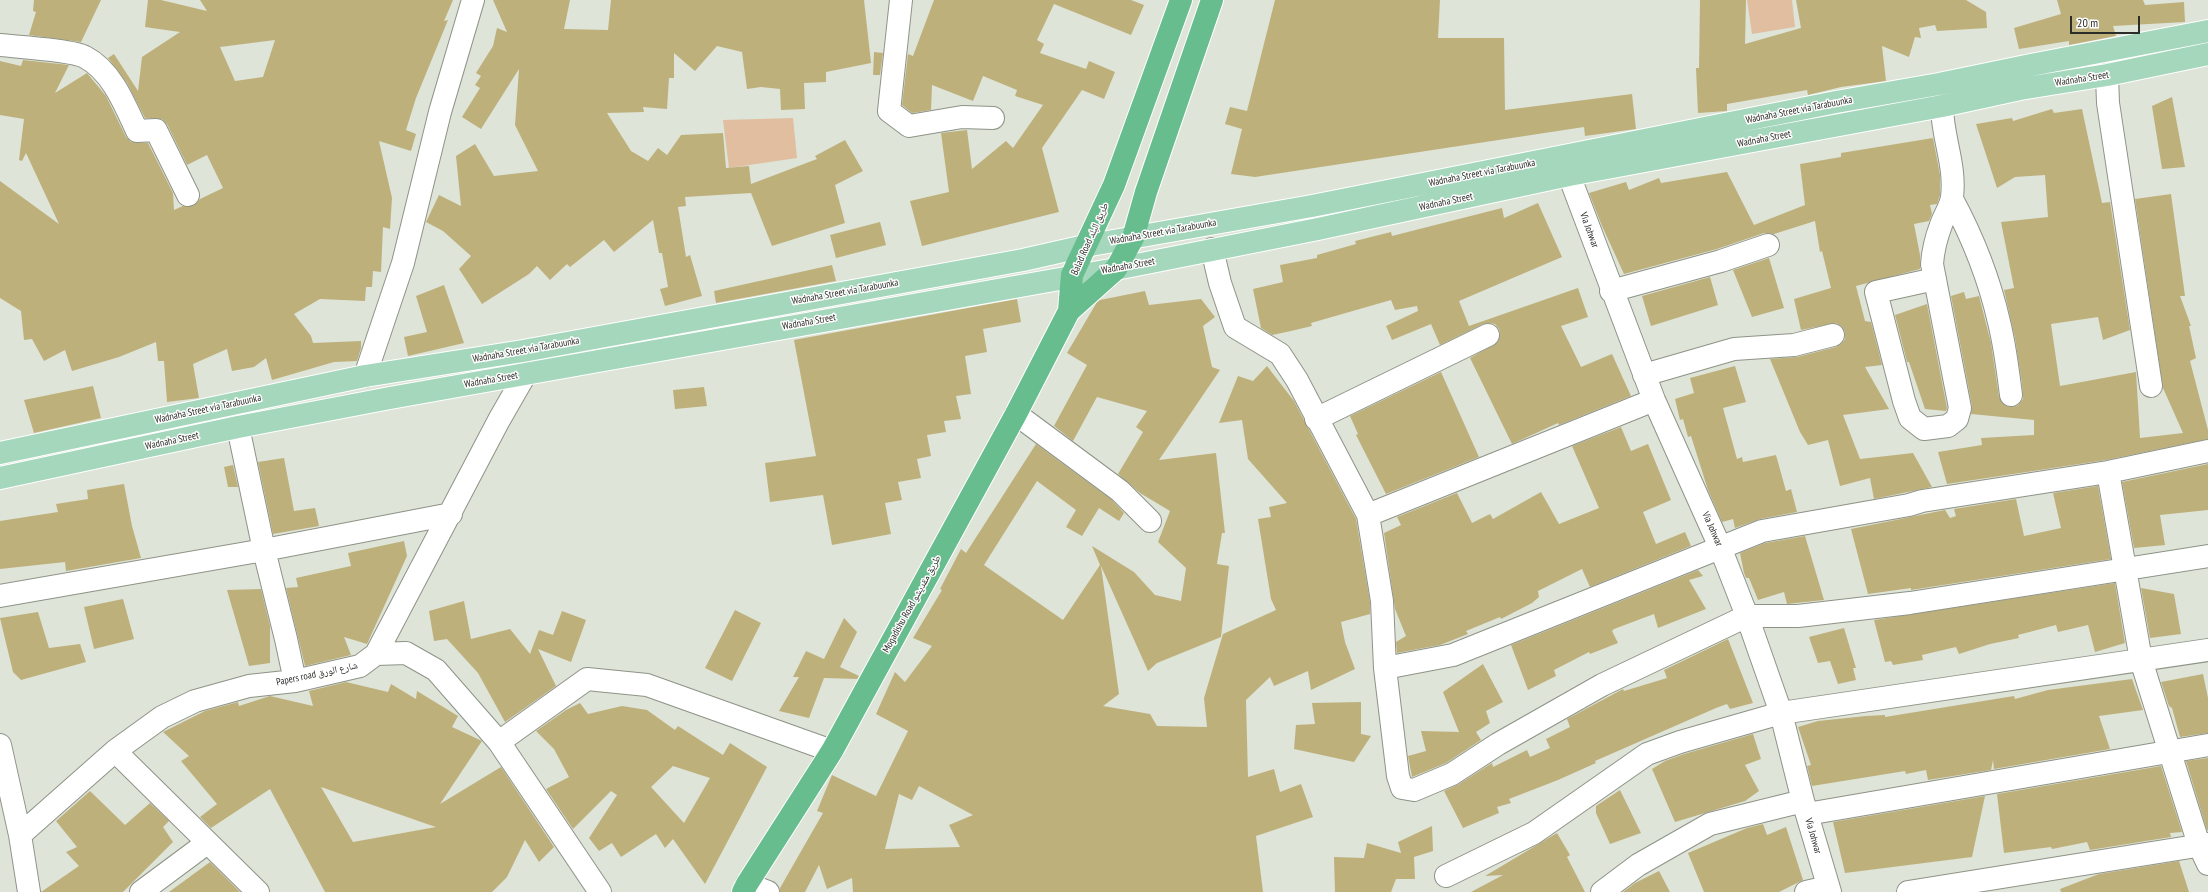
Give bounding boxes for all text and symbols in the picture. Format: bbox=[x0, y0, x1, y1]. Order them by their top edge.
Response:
scale bar bbox=[2072, 8, 2142, 34]
text: 20 m bbox=[2077, 15, 2098, 30]
street label: Wadnaha Street bbox=[2054, 69, 2110, 89]
street label: Wadnaha Street via Tarabuunka bbox=[1745, 94, 1853, 126]
street label: Wadnaha Street bbox=[1736, 128, 1792, 150]
street label: Wadnaha Street via Tarabuunka bbox=[1428, 157, 1536, 189]
street label: Wadnaha Street bbox=[1418, 190, 1474, 214]
street label: Balad Road طريق البلد bbox=[1069, 201, 1111, 277]
street label: Via Johwar bbox=[1577, 211, 1601, 249]
street label: Wadnaha Street via Tarabuunka bbox=[1109, 217, 1217, 247]
street label: Wadnaha Street bbox=[1100, 255, 1156, 277]
street label: Wadnaha Street via Tarabuunka bbox=[791, 277, 899, 307]
street label: Wadnaha Street bbox=[781, 311, 837, 333]
street label: Wadnaha Street via Tarabuunka bbox=[472, 335, 580, 365]
street label: Wadnaha Street bbox=[463, 369, 519, 391]
street label: Wadnaha Street via Tarabuunka bbox=[154, 392, 262, 426]
street label: Wadnaha Street bbox=[144, 429, 200, 453]
street label: Via Johwar bbox=[1699, 510, 1725, 548]
street label: Mogadishu Road طريق مقديشو bbox=[880, 553, 944, 655]
street label: Papers road شارع الورق bbox=[275, 659, 359, 689]
street label: Via Johwar bbox=[1802, 817, 1824, 855]

